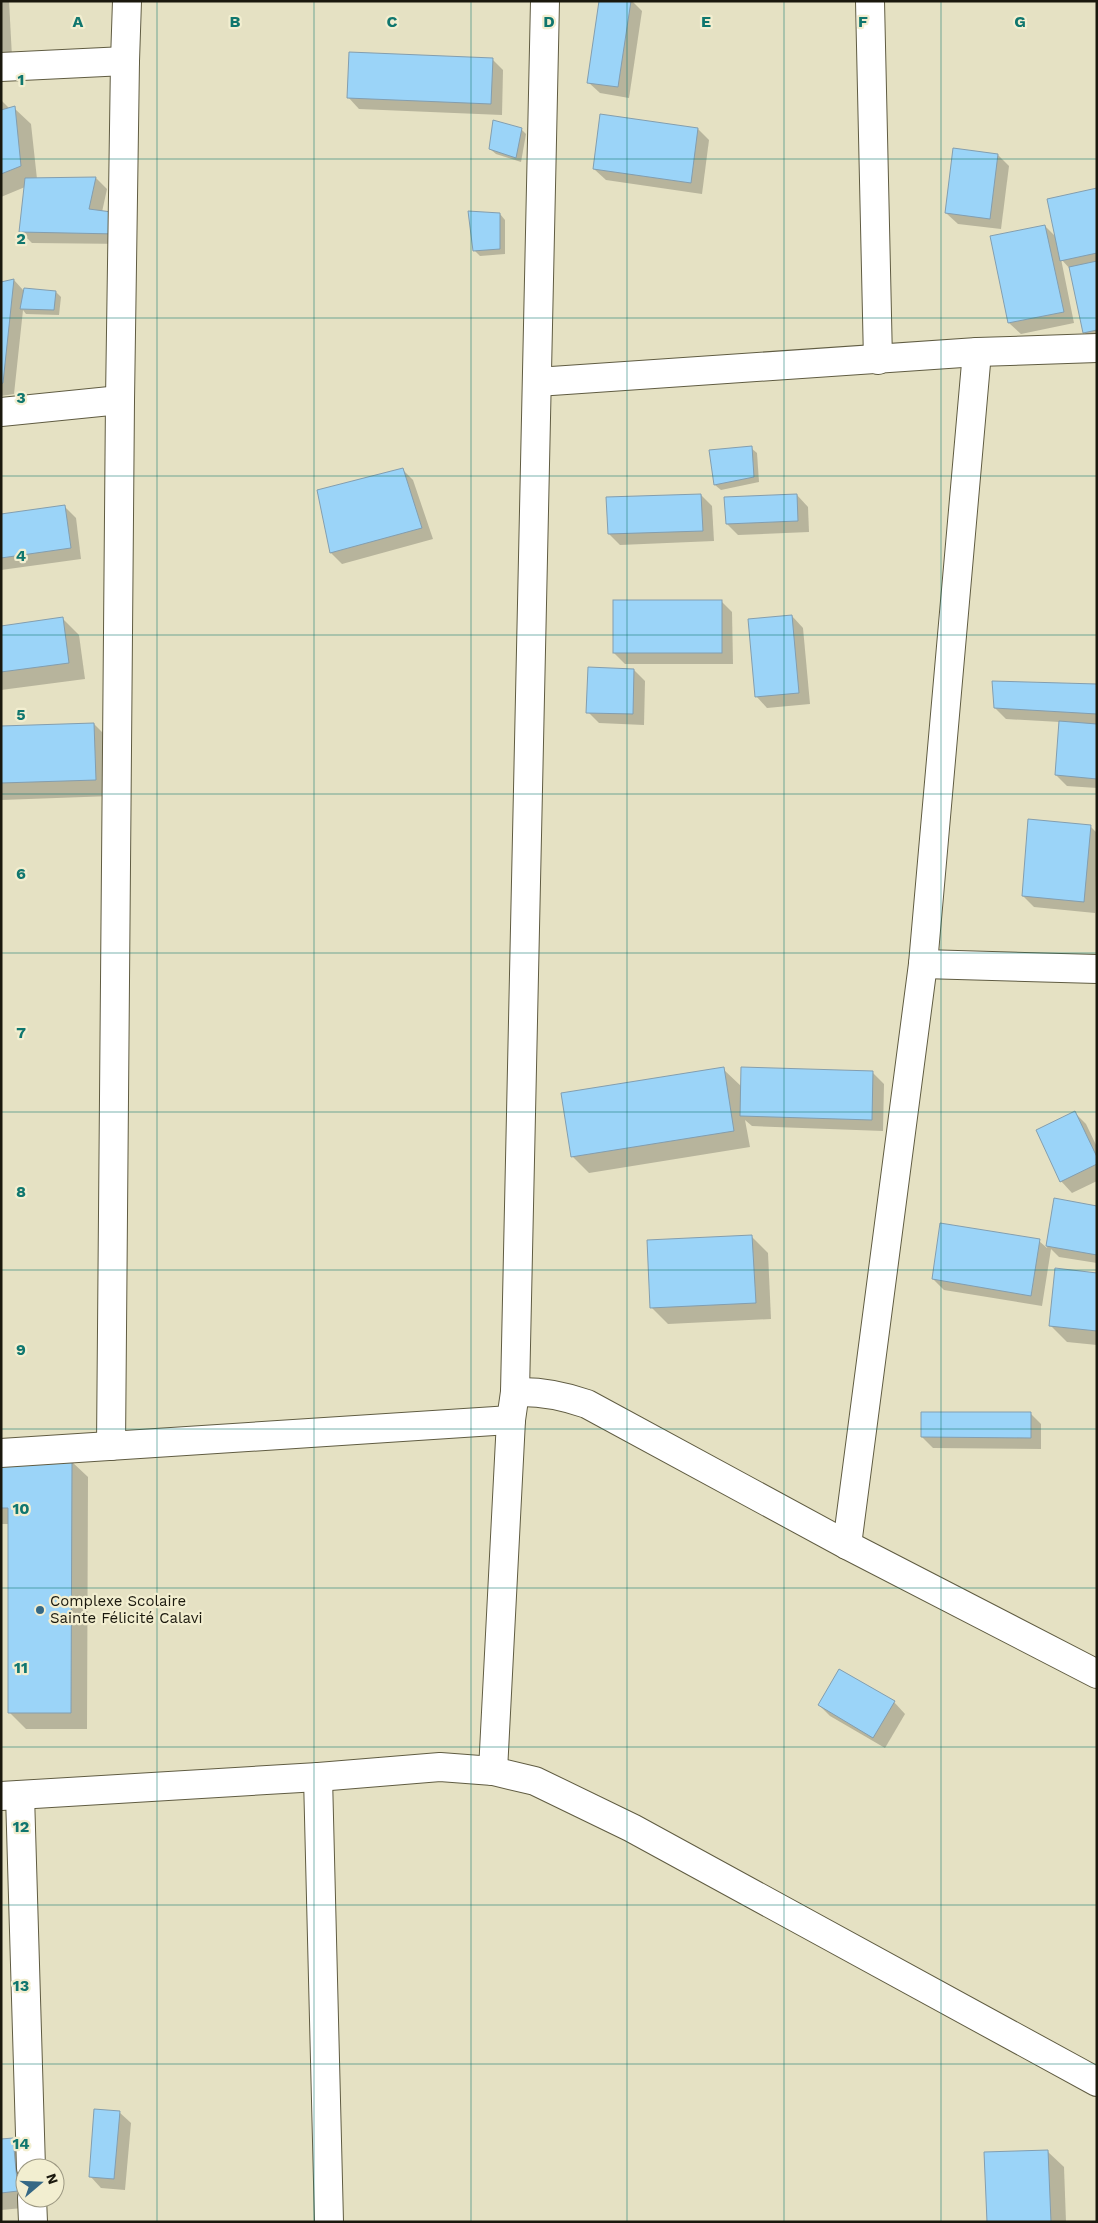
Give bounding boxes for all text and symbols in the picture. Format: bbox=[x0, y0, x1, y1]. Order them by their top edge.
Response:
text: A bbox=[73, 12, 84, 31]
text: B bbox=[230, 12, 241, 31]
text: C bbox=[387, 12, 398, 31]
text: D bbox=[543, 12, 555, 31]
text: E bbox=[701, 12, 711, 31]
text: F bbox=[858, 12, 868, 31]
text: G bbox=[1014, 12, 1026, 31]
text: 1 bbox=[18, 70, 24, 89]
text: 2 bbox=[16, 229, 26, 248]
text: 3 bbox=[16, 388, 26, 407]
text: 4 bbox=[16, 546, 26, 565]
text: 5 bbox=[16, 705, 26, 724]
text: 6 bbox=[16, 864, 26, 883]
text: 7 bbox=[16, 1023, 26, 1042]
text: 8 bbox=[16, 1182, 26, 1201]
text: 9 bbox=[16, 1340, 26, 1359]
text: 10 bbox=[12, 1499, 30, 1518]
place label: Complexe Scolaire Sainte Félicité Calavi bbox=[50, 1592, 203, 1627]
marker: Complexe Scolaire Sainte Félicité Calavi bbox=[34, 1604, 46, 1616]
text: 11 bbox=[14, 1658, 28, 1677]
text: 12 bbox=[13, 1817, 29, 1836]
text: 13 bbox=[13, 1976, 29, 1995]
text: 14 bbox=[12, 2134, 30, 2153]
north arrow bbox=[15, 2158, 65, 2208]
text: N bbox=[43, 2171, 62, 2186]

